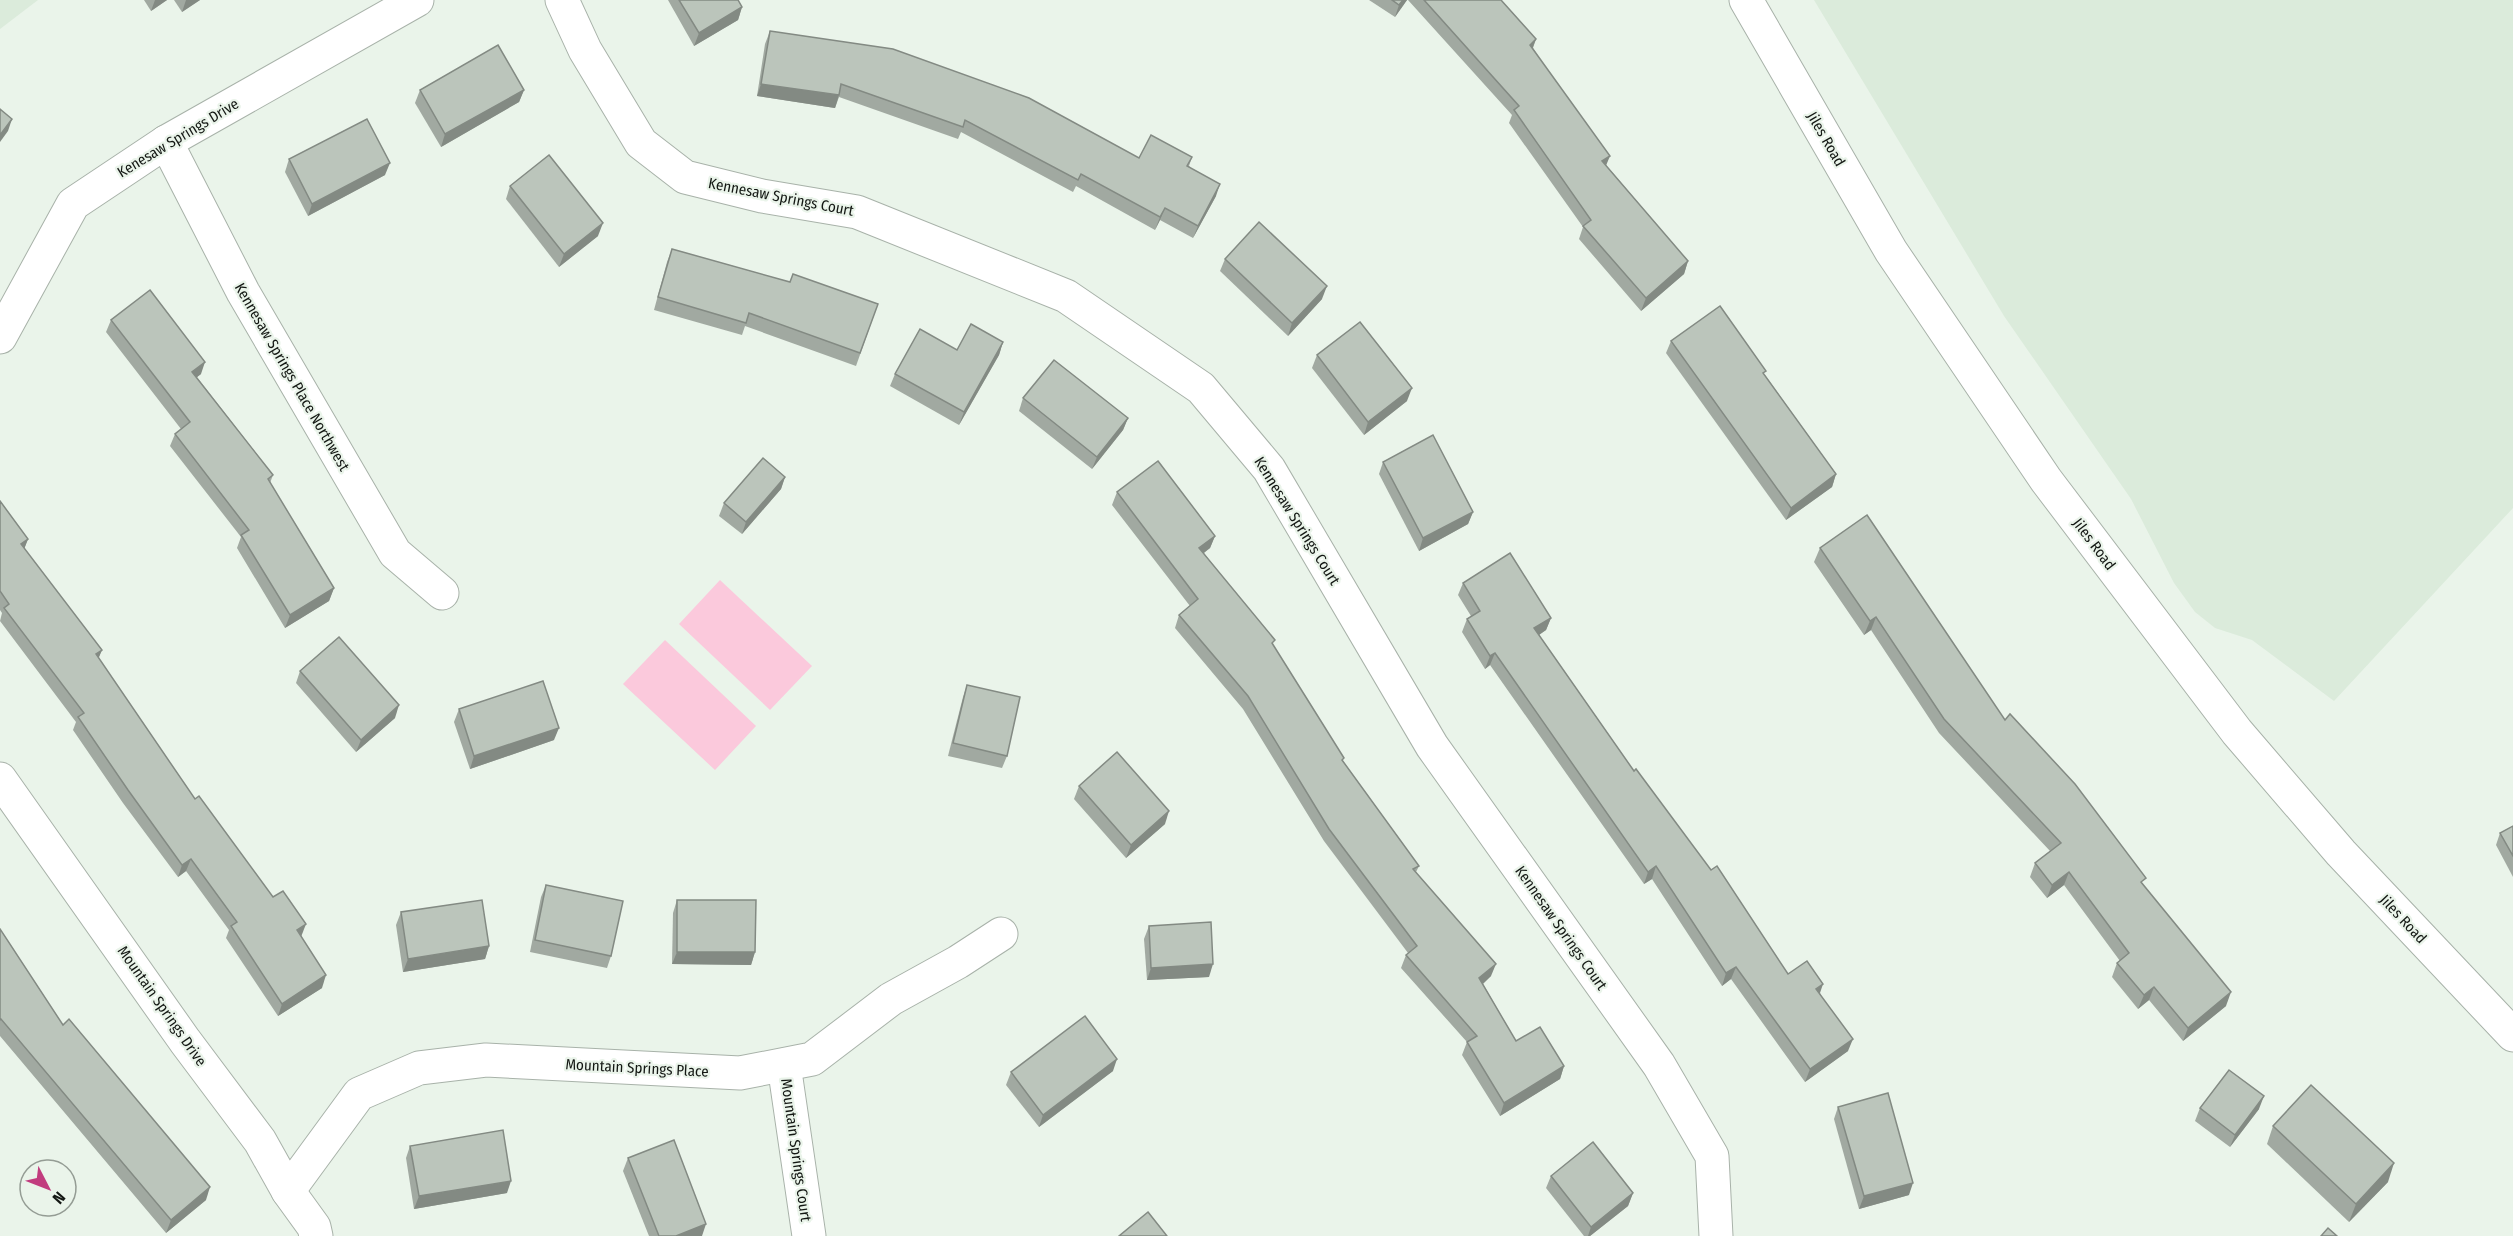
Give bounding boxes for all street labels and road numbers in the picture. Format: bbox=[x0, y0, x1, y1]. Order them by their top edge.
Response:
street label: Kenesaw Springs Drive bbox=[114, 95, 242, 181]
street label: Jiles Road bbox=[1803, 108, 1849, 170]
street label: Kennesaw Springs Court bbox=[707, 174, 855, 220]
street label: Kennesaw Springs Place Northwest bbox=[231, 280, 353, 474]
street label: Kennesaw Springs Court bbox=[1250, 454, 1344, 588]
street label: Jiles Road bbox=[2069, 515, 2119, 573]
street label: Kennesaw Springs Court bbox=[1511, 862, 1611, 994]
street label: Jiles Road bbox=[2376, 891, 2430, 947]
street label: Mountain Springs Drive bbox=[114, 942, 210, 1070]
street label: Mountain Springs Place bbox=[565, 1055, 709, 1081]
street label: Mountain Springs Court bbox=[777, 1077, 815, 1223]

